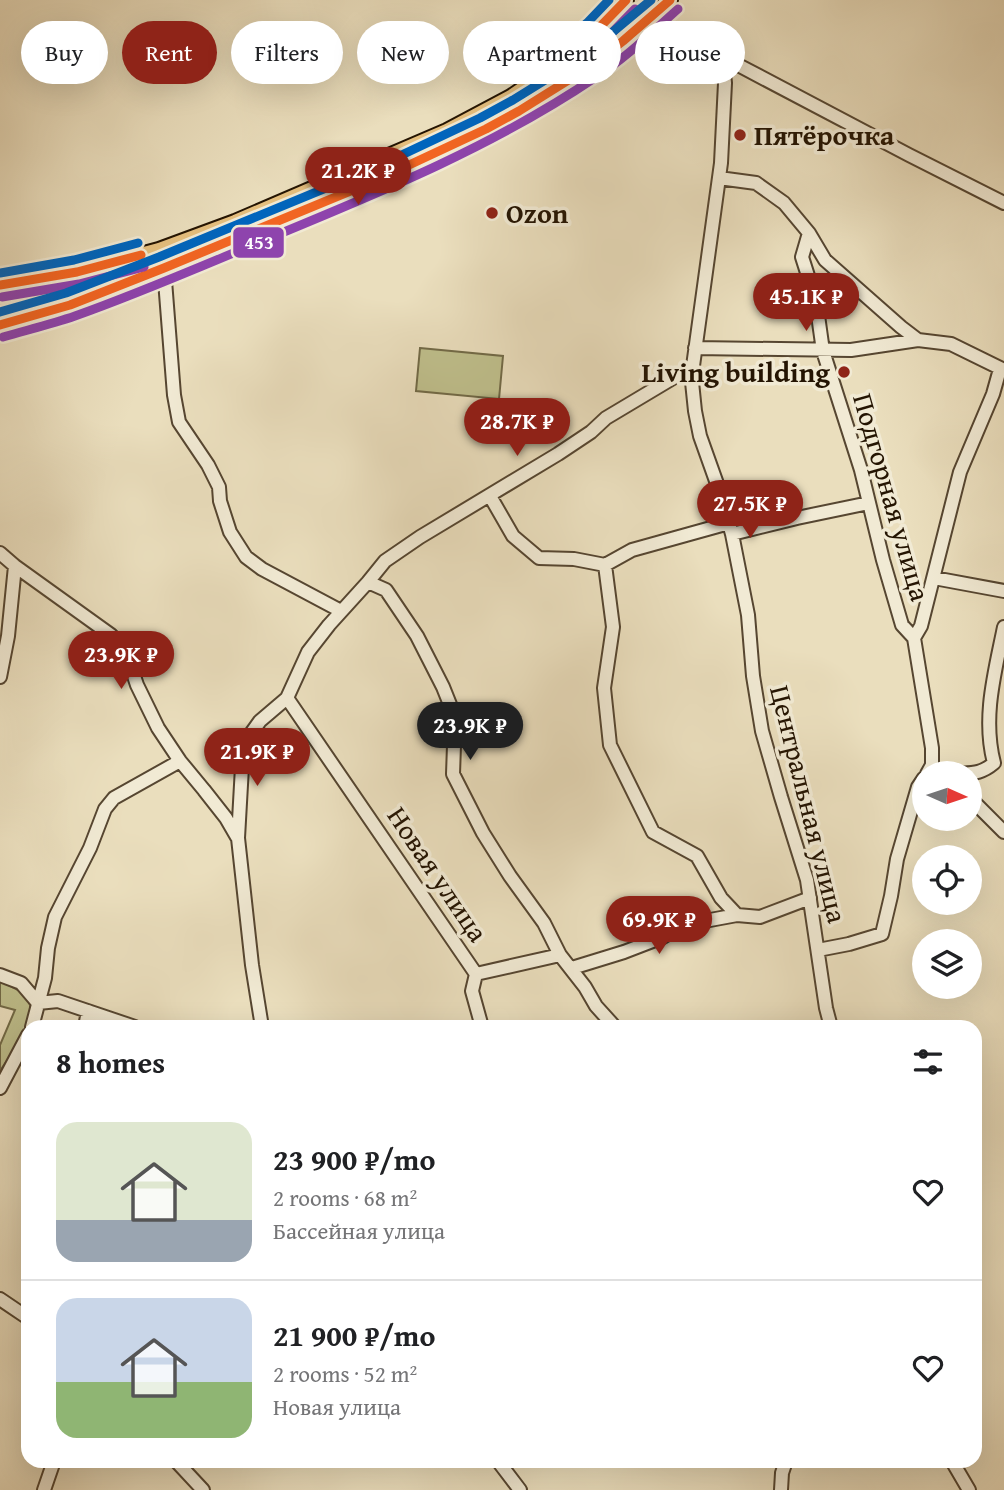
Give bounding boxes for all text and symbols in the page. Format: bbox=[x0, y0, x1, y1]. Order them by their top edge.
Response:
chip: Buy bbox=[21, 21, 108, 84]
chip: Rent bbox=[122, 21, 217, 84]
chip: Filters bbox=[231, 21, 343, 84]
chip: New bbox=[357, 21, 449, 84]
chip: Apartment bbox=[463, 21, 621, 84]
chip: House bbox=[635, 21, 745, 84]
place label: Пятёрочка bbox=[754, 114, 895, 155]
marker: Пятёрочка bbox=[732, 127, 748, 143]
pin: 21.2K ₽ bbox=[293, 148, 423, 207]
text: 21.2K ₽ bbox=[321, 153, 395, 186]
place label: Ozon bbox=[506, 192, 569, 233]
marker: Ozon bbox=[484, 205, 500, 221]
line badge: 453 bbox=[232, 226, 285, 259]
text: 453 bbox=[244, 228, 274, 256]
pin: 45.1K ₽ bbox=[741, 274, 871, 333]
text: 45.1K ₽ bbox=[769, 279, 843, 312]
place label: Living building bbox=[641, 351, 830, 392]
marker: Living building bbox=[836, 364, 852, 380]
street label: Подгорная улица bbox=[843, 388, 942, 606]
pin: 28.7K ₽ bbox=[452, 398, 582, 458]
text: 28.7K ₽ bbox=[480, 404, 554, 437]
pin: 27.5K ₽ bbox=[685, 480, 815, 540]
text: 27.5K ₽ bbox=[713, 486, 787, 519]
pin: 23.9K ₽ bbox=[56, 632, 186, 691]
text: 23.9K ₽ bbox=[84, 637, 158, 670]
street label: Центральная улица bbox=[760, 681, 859, 928]
pin: 23.9K ₽ bbox=[405, 702, 535, 762]
text: 23.9K ₽ bbox=[433, 708, 507, 741]
pin: 21.9K ₽ bbox=[192, 728, 322, 788]
text: 21.9K ₽ bbox=[220, 734, 294, 767]
north arrow bbox=[912, 761, 982, 831]
map controls bbox=[912, 761, 982, 999]
street label: Новая улица bbox=[378, 798, 499, 950]
button: locate bbox=[912, 845, 982, 915]
pin: 69.9K ₽ bbox=[594, 897, 724, 956]
text: 69.9K ₽ bbox=[622, 902, 696, 935]
button: layers bbox=[912, 929, 982, 999]
text: 8 homes bbox=[56, 1040, 165, 1084]
icon: filters bbox=[909, 1043, 947, 1081]
text: 23 900 ₽/mo bbox=[273, 1137, 436, 1181]
icon: home bbox=[112, 1150, 196, 1234]
icon: heart bbox=[909, 1173, 947, 1211]
text: 2 rooms · 68 m² bbox=[273, 1181, 417, 1214]
text: Бассейная улица bbox=[273, 1214, 445, 1247]
text: 21 900 ₽/mo bbox=[273, 1313, 436, 1357]
icon: home bbox=[112, 1326, 196, 1410]
icon: heart bbox=[909, 1349, 947, 1387]
text: 2 rooms · 52 m² bbox=[273, 1357, 417, 1390]
text: Новая улица bbox=[273, 1390, 401, 1423]

